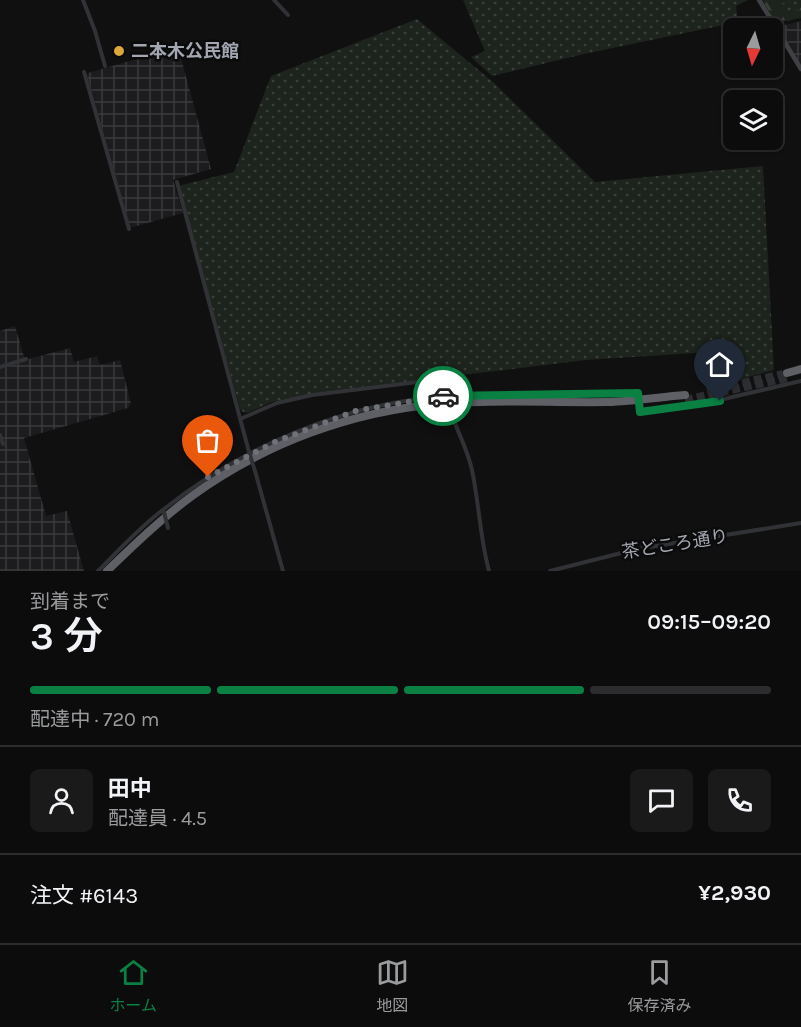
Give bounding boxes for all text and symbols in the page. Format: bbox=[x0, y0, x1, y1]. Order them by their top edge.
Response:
north arrow bbox=[723, 18, 783, 78]
map controls bbox=[723, 18, 783, 150]
place label: 二本木公民館 bbox=[131, 40, 239, 62]
marker: 二本木公民館 bbox=[112, 44, 126, 58]
button: layers bbox=[723, 90, 783, 150]
pin bbox=[694, 339, 745, 401]
icon: home bbox=[703, 348, 736, 381]
courier bbox=[413, 366, 473, 426]
icon: car bbox=[427, 380, 460, 413]
pin bbox=[182, 415, 233, 477]
icon: bag bbox=[191, 424, 224, 457]
street label: 茶どころ通り bbox=[620, 525, 730, 563]
text: 到着まで bbox=[30, 590, 110, 613]
text: 09:15–09:20 bbox=[647, 609, 771, 635]
text: 3 分 bbox=[30, 613, 103, 659]
text: 配達中 · 720 m bbox=[30, 708, 159, 731]
button: person bbox=[30, 769, 93, 832]
button: chat bbox=[630, 769, 693, 832]
button: phone bbox=[708, 769, 771, 832]
text: 田中 bbox=[108, 776, 152, 802]
text: 配達員 · 4.5 bbox=[108, 807, 207, 830]
text: ¥2,930 bbox=[698, 880, 771, 906]
text: 注文 #6143 bbox=[30, 883, 138, 909]
tab: ホーム bbox=[109, 956, 157, 1016]
tab: 地図 bbox=[376, 956, 409, 1016]
tab: 保存済み bbox=[628, 956, 692, 1016]

